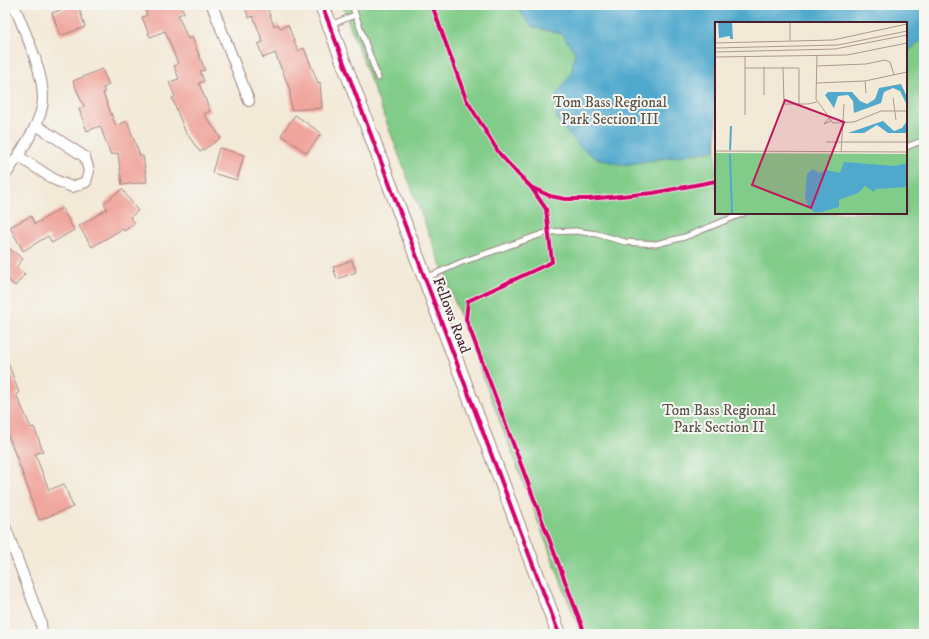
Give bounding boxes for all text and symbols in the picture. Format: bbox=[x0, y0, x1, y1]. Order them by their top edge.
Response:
inset map bbox=[715, 22, 907, 214]
park label: Tom Bass Regional Park Section III bbox=[553, 93, 667, 129]
street label: Fellows Road bbox=[428, 274, 475, 356]
park label: Tom Bass Regional Park Section II bbox=[662, 401, 776, 437]

